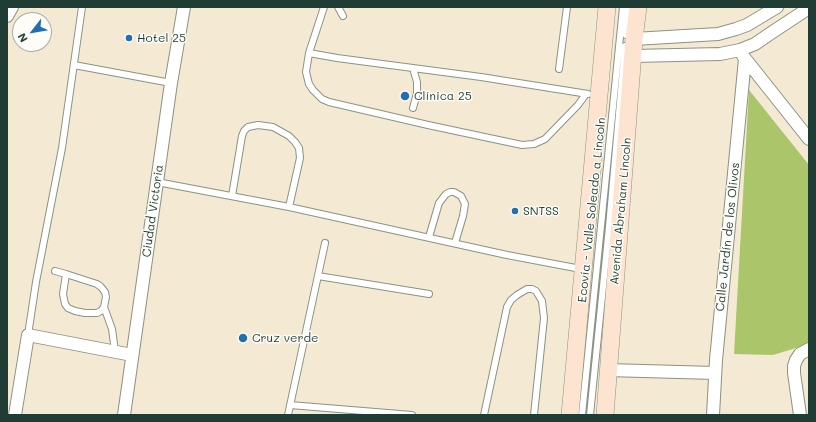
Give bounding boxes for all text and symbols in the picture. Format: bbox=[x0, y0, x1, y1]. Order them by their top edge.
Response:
north arrow bbox=[12, 12, 52, 52]
text: N bbox=[14, 30, 31, 45]
place label: Hotel 25 bbox=[137, 31, 186, 45]
marker: Hotel 25 bbox=[124, 33, 134, 43]
place label: Clínica 25 bbox=[414, 89, 472, 103]
marker: Clínica 25 bbox=[399, 90, 411, 102]
street label: Ecovía - Valle Soleado a Lincoln bbox=[575, 117, 609, 303]
street label: Avenida Abraham Lincoln bbox=[607, 137, 635, 285]
street label: Calle Jardín de los Olivos bbox=[713, 162, 743, 312]
street label: Ciudad Victoria bbox=[139, 164, 167, 258]
place label: SNTSS bbox=[523, 204, 559, 218]
marker: SNTSS bbox=[510, 206, 520, 216]
place label: Cruz verde bbox=[252, 331, 319, 345]
marker: Cruz verde bbox=[237, 332, 249, 344]

